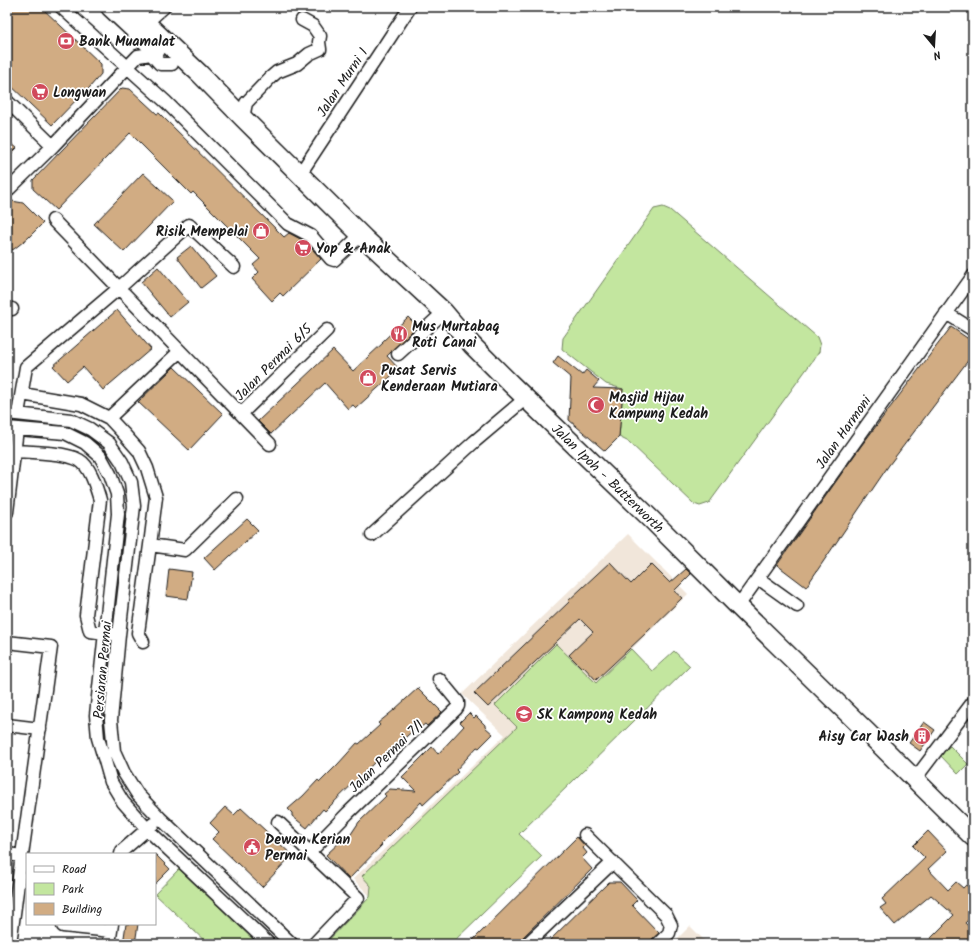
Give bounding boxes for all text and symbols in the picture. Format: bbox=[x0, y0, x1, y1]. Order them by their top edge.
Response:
north arrow bbox=[914, 26, 954, 66]
bank icon: Bank Muamalat bbox=[56, 31, 76, 51]
place label: Bank Muamalat bbox=[79, 31, 176, 53]
street label: Jalan Murni 1 bbox=[312, 43, 374, 122]
text: N bbox=[931, 45, 943, 64]
supermarket icon: Longwan bbox=[30, 82, 50, 102]
place label: Longwan bbox=[53, 82, 107, 104]
place label: Risik Mempelai bbox=[156, 221, 248, 243]
shop icon: Risik Mempelai bbox=[251, 221, 271, 241]
supermarket icon: Yop & Anak bbox=[293, 238, 313, 258]
place label: Yop & Anak bbox=[316, 238, 391, 260]
place label: Mus Murtabaq Roti Canai bbox=[412, 316, 500, 354]
street label: Jalan Permai 6/5 bbox=[230, 318, 318, 406]
restaurant icon: Mus Murtabaq Roti Canai bbox=[389, 324, 409, 344]
place label: Pusat Servis Kenderaan Mutiara bbox=[381, 360, 498, 398]
shop icon: Pusat Servis Kenderaan Mutiara bbox=[358, 368, 378, 388]
place label: Masjid Hijau Kampung Kedah bbox=[609, 387, 708, 425]
street label: Jalan Harmoni bbox=[810, 391, 878, 474]
mosque icon: Masjid Hijau Kampung Kedah bbox=[586, 395, 606, 415]
street label: Jalan Ipoh - Butterworth bbox=[546, 419, 669, 539]
street label: Persiaran Permai bbox=[88, 620, 118, 720]
school or university icon: SK Kampong Kedah bbox=[514, 704, 534, 724]
place label: SK Kampong Kedah bbox=[537, 704, 657, 726]
street label: Jalan Permai 7/1 bbox=[344, 715, 429, 798]
place label: Aisy Car Wash bbox=[819, 726, 909, 748]
building icon: Aisy Car Wash bbox=[912, 726, 932, 746]
place label: Dewan Kerian Permai bbox=[265, 829, 350, 867]
public building icon: Dewan Kerian Permai bbox=[242, 837, 262, 857]
legend bbox=[26, 853, 156, 925]
text: Road bbox=[62, 860, 87, 879]
text: Park bbox=[62, 880, 84, 899]
text: Building bbox=[62, 900, 102, 919]

